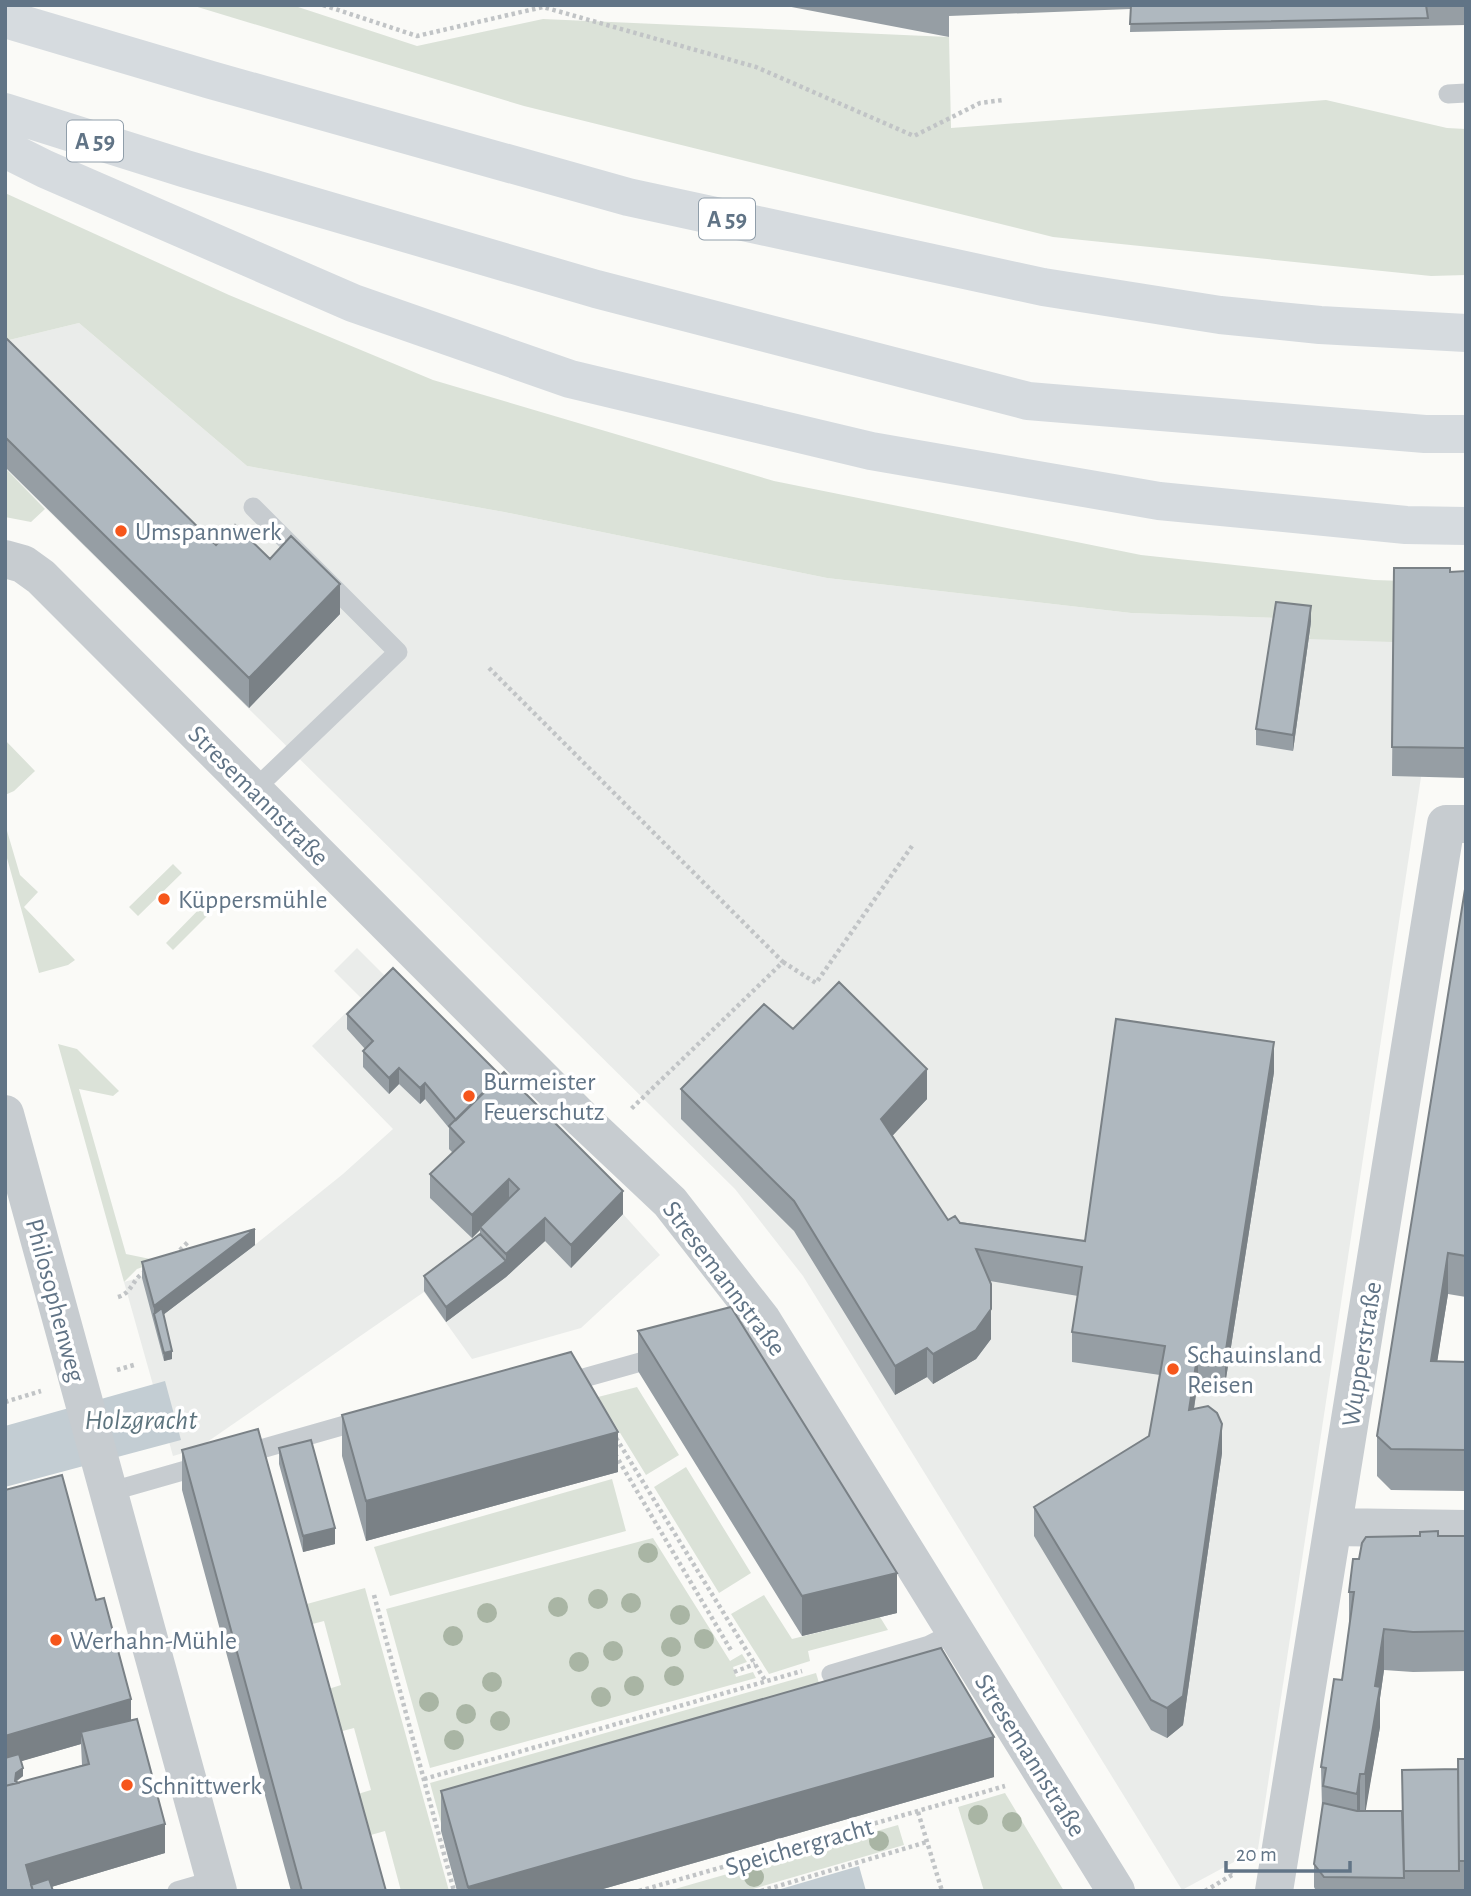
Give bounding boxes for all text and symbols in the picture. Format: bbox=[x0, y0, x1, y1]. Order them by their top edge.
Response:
road number: A 59 bbox=[67, 120, 123, 162]
road number: A 59 bbox=[699, 198, 755, 240]
place label: Umspannwerk bbox=[135, 519, 282, 545]
marker: Umspannwerk bbox=[113, 523, 129, 539]
street label: Stresemannstraße bbox=[183, 721, 333, 871]
place label: Küppersmühle bbox=[178, 887, 328, 913]
marker: Küppersmühle bbox=[156, 891, 172, 907]
place label: Burmeister Feuerschutz bbox=[483, 1069, 604, 1125]
marker: Burmeister Feuerschutz bbox=[461, 1088, 477, 1104]
street label: Stresemannstraße bbox=[658, 1196, 791, 1361]
street label: Philosophenweg bbox=[21, 1216, 89, 1385]
street label: Wupperstraße bbox=[1338, 1280, 1386, 1429]
place label: Schauinsland Reisen bbox=[1187, 1342, 1322, 1398]
marker: Schauinsland Reisen bbox=[1165, 1361, 1181, 1377]
water label: Holzgracht bbox=[84, 1407, 198, 1435]
place label: Werhahn-Mühle bbox=[70, 1628, 237, 1654]
marker: Werhahn-Mühle bbox=[48, 1632, 64, 1648]
street label: Stresemannstraße bbox=[970, 1670, 1090, 1841]
place label: Schnittwerk bbox=[141, 1773, 262, 1799]
marker: Schnittwerk bbox=[119, 1777, 135, 1793]
street label: Speichergracht bbox=[722, 1813, 876, 1880]
scale bar bbox=[1226, 1829, 1350, 1873]
text: 20 m bbox=[1236, 1844, 1277, 1865]

